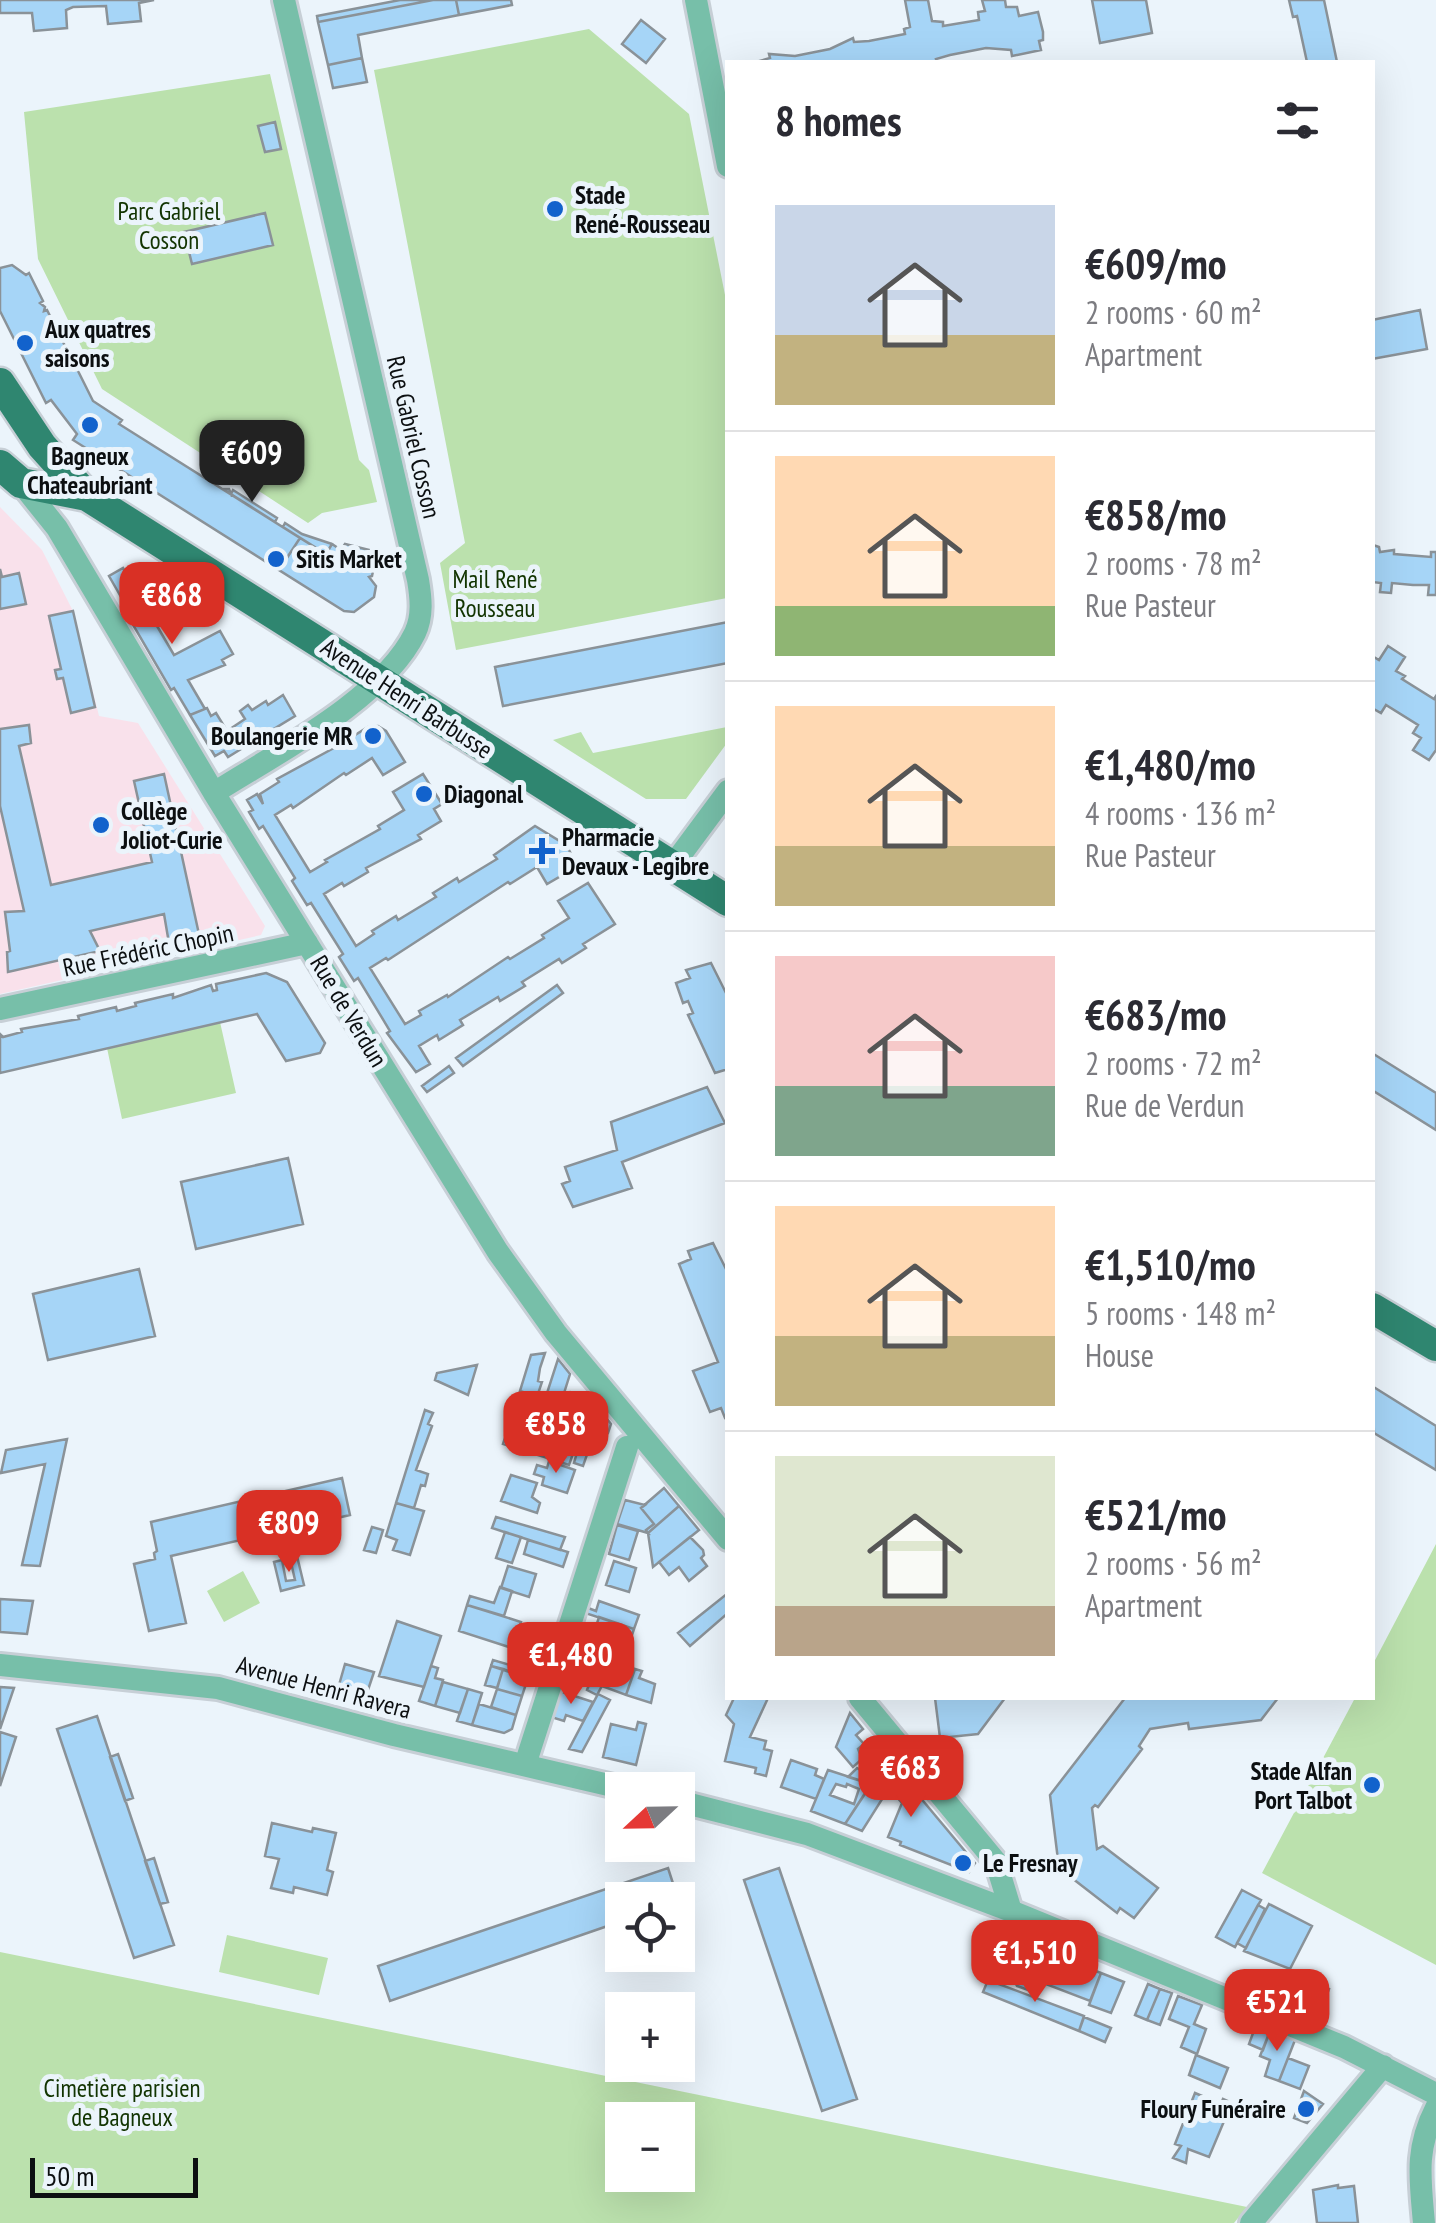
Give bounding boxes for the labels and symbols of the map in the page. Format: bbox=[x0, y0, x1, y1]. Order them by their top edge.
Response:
place label: Stade René-Rousseau bbox=[575, 179, 710, 240]
park label: Parc Gabriel Cosson bbox=[118, 195, 221, 256]
marker: Stade René-Rousseau bbox=[544, 198, 566, 220]
place label: Aux quatres saisons bbox=[44, 313, 151, 374]
marker: Aux quatres saisons bbox=[14, 332, 36, 354]
street label: Rue Gabriel Cosson bbox=[380, 353, 448, 521]
marker: Bagneux Chateaubriant bbox=[79, 414, 101, 436]
pin: €609 bbox=[193, 420, 311, 505]
place label: Bagneux Chateaubriant bbox=[27, 440, 153, 501]
place label: Sitis Market bbox=[296, 543, 402, 575]
marker: Sitis Market bbox=[265, 548, 287, 570]
pin: €868 bbox=[113, 562, 231, 647]
park label: Mail René Rousseau bbox=[452, 563, 538, 624]
street label: Avenue Henri Barbusse bbox=[315, 631, 499, 765]
place label: Boulangerie MR bbox=[211, 720, 353, 752]
marker: Boulangerie MR bbox=[362, 725, 384, 747]
place label: Diagonal bbox=[444, 778, 524, 810]
marker: Diagonal bbox=[413, 783, 435, 805]
place label: Collège Joliot-Curie bbox=[120, 795, 223, 856]
marker: Collège Joliot-Curie bbox=[90, 814, 112, 836]
place label: Pharmacie Devaux - Legibre bbox=[562, 821, 709, 882]
marker: Pharmacie Devaux - Legibre bbox=[531, 840, 553, 862]
street label: Rue Frédéric Chopin bbox=[60, 916, 236, 984]
street label: Rue de Verdun bbox=[303, 949, 395, 1073]
pin: €858 bbox=[497, 1391, 615, 1476]
pin: €809 bbox=[230, 1490, 348, 1575]
pin: €1,480 bbox=[490, 1622, 652, 1707]
street label: Avenue Henri Ravera bbox=[233, 1648, 415, 1726]
pin: €683 bbox=[852, 1735, 970, 1820]
place label: Stade Alfan Port Talbot bbox=[1250, 1755, 1353, 1816]
north arrow bbox=[605, 1772, 695, 1862]
marker: Stade Alfan Port Talbot bbox=[1361, 1774, 1383, 1796]
place label: Le Fresnay bbox=[983, 1847, 1079, 1879]
marker: Le Fresnay bbox=[952, 1852, 974, 1874]
pin: €1,510 bbox=[954, 1920, 1116, 2005]
pin: €521 bbox=[1218, 1969, 1336, 2054]
park label: Cimetière parisien de Bagneux bbox=[44, 2072, 200, 2133]
place label: Floury Funéraire bbox=[1141, 2093, 1286, 2125]
marker: Floury Funéraire bbox=[1295, 2098, 1317, 2120]
scale bar bbox=[30, 2153, 198, 2198]

